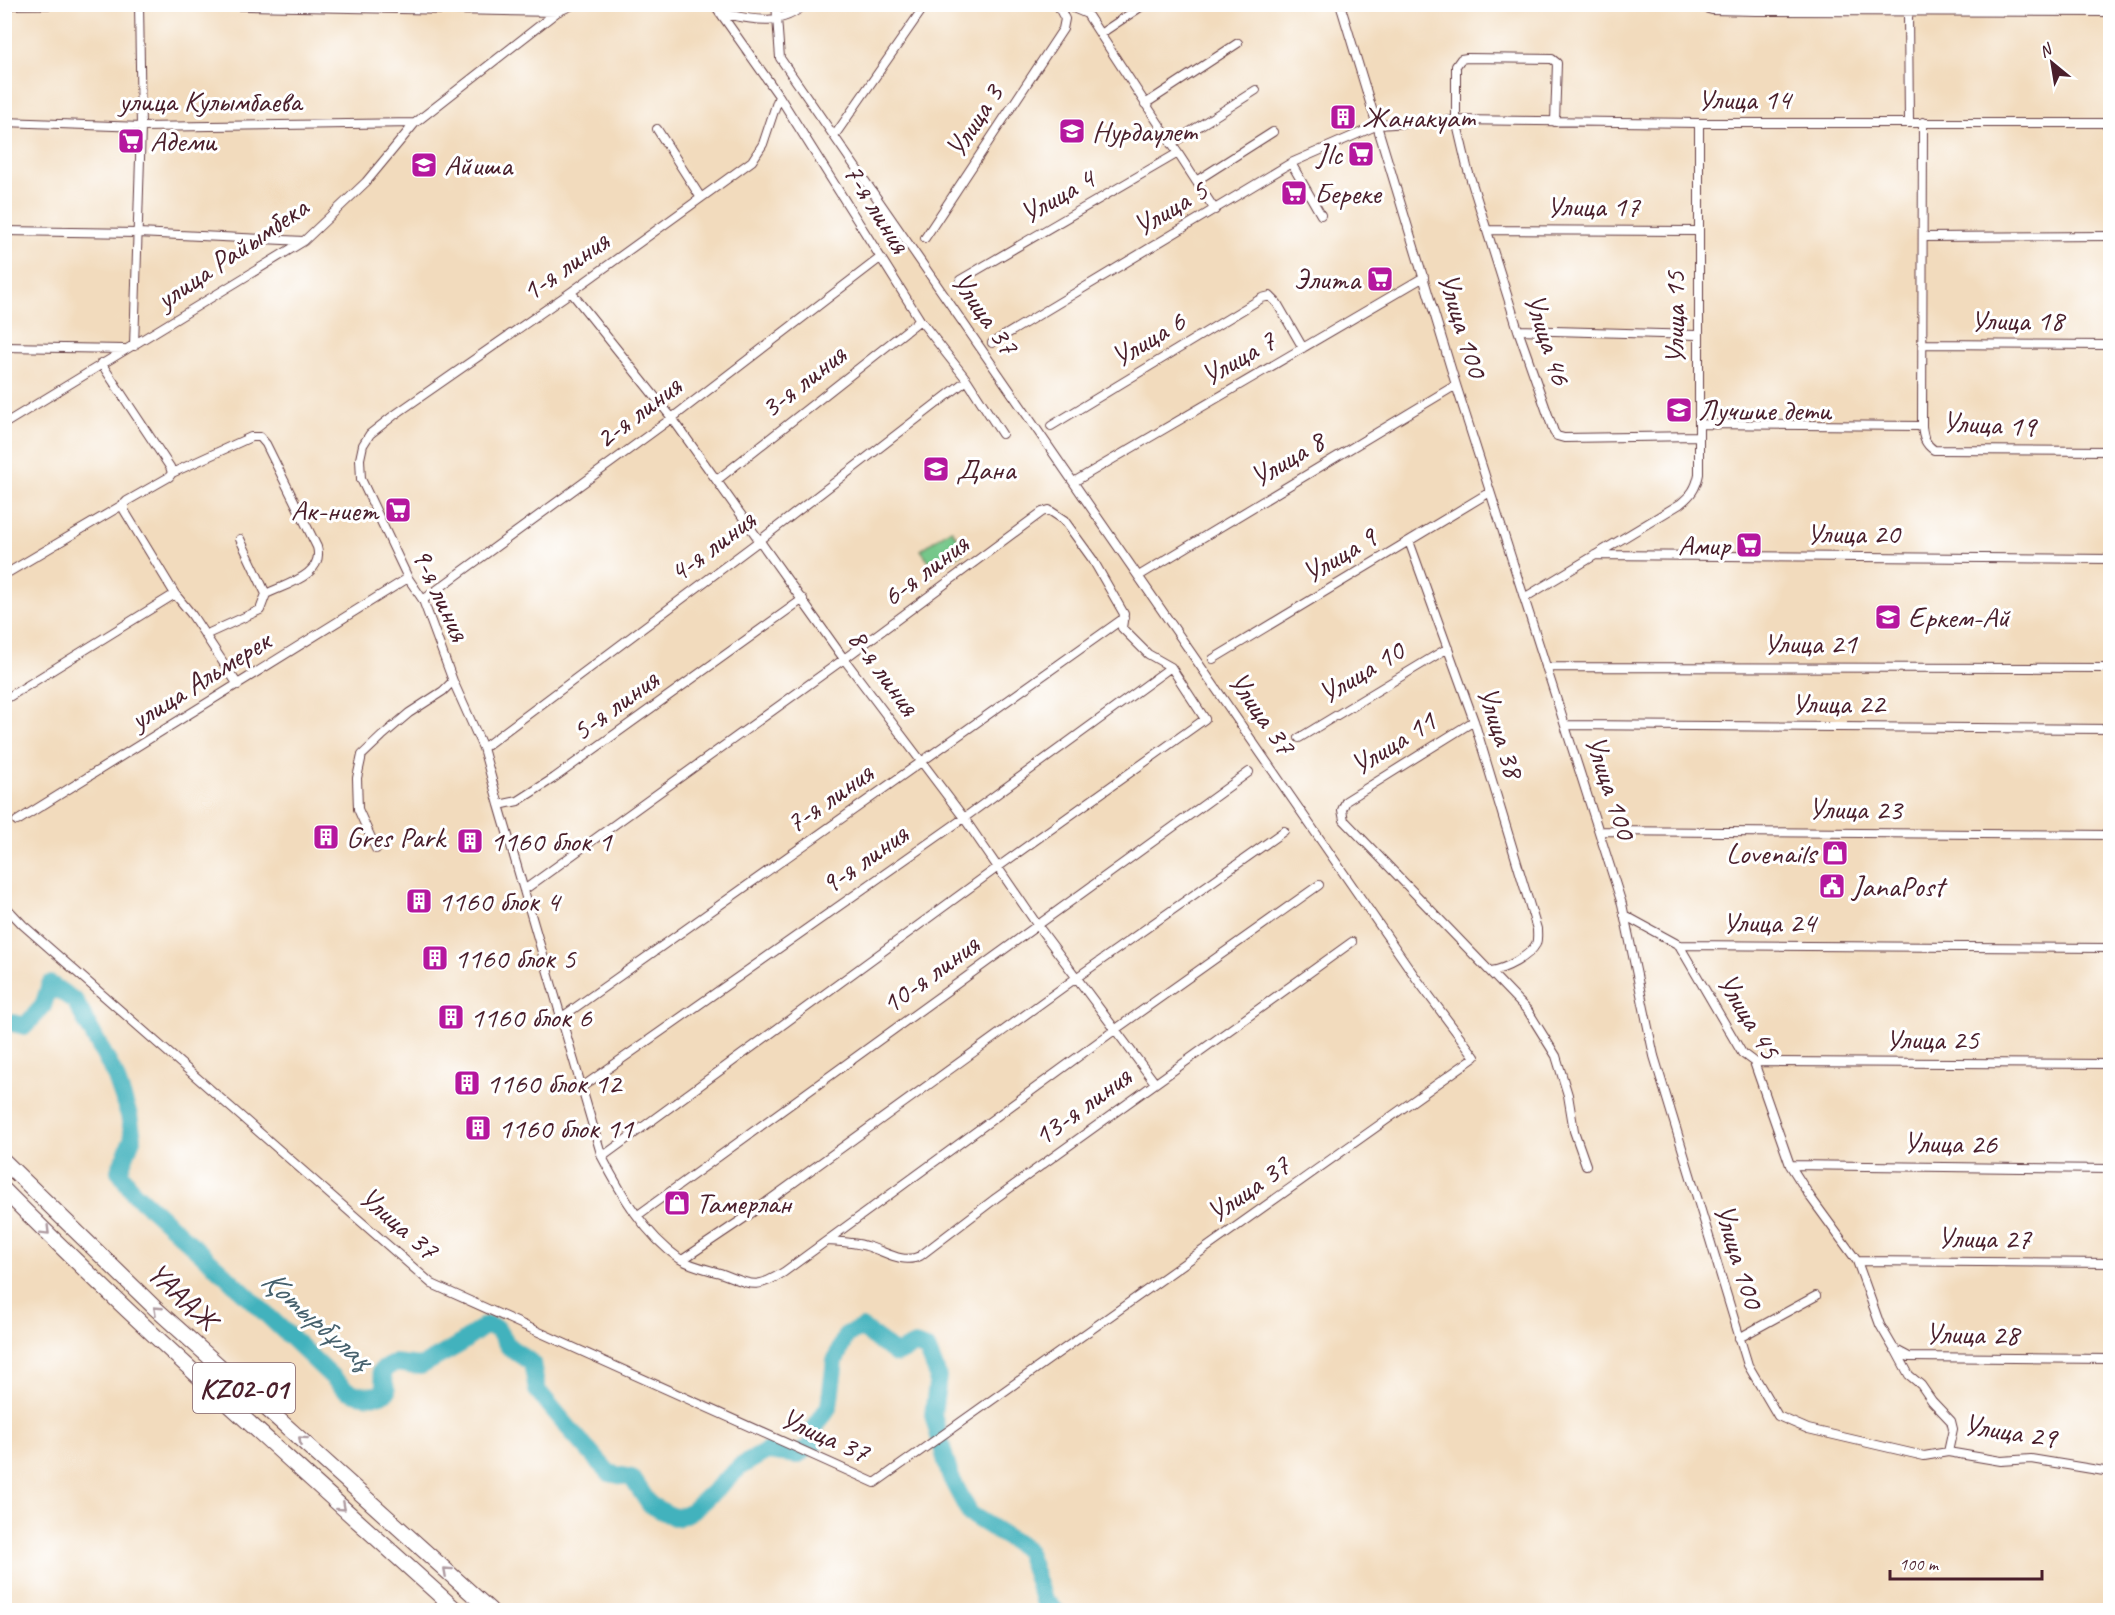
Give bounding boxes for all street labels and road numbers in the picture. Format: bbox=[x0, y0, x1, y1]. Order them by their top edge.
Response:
street label: Улица 3 bbox=[936, 75, 1013, 165]
street label: Улица 14 bbox=[1697, 80, 1793, 118]
street label: улица Кулымбаева bbox=[117, 82, 304, 120]
street label: 7-я линия bbox=[835, 156, 920, 261]
street label: Улица 4 bbox=[1013, 158, 1103, 232]
street label: Улица 5 bbox=[1126, 170, 1215, 245]
street label: улица Райымбека bbox=[147, 187, 317, 319]
street label: Улица 17 bbox=[1546, 187, 1641, 225]
street label: 1-я линия bbox=[514, 221, 617, 310]
street label: Улица 37 bbox=[943, 264, 1028, 363]
street label: Улица 100 bbox=[1429, 268, 1498, 384]
street label: Улица 15 bbox=[1655, 270, 1693, 365]
street label: Улица 46 bbox=[1515, 289, 1581, 391]
street label: Улица 6 bbox=[1104, 301, 1193, 376]
street label: Улица 18 bbox=[1970, 301, 2066, 339]
street label: Улица 7 bbox=[1194, 321, 1283, 394]
street label: 3-я линия bbox=[752, 335, 855, 426]
street label: 2-я линия bbox=[587, 366, 690, 457]
street label: Улица 19 bbox=[1941, 403, 2039, 446]
street label: Улица 8 bbox=[1243, 421, 1333, 496]
street label: 4-я линия bbox=[661, 500, 764, 591]
street label: Улица 20 bbox=[1806, 514, 1902, 552]
street label: Улица 9 bbox=[1295, 517, 1385, 592]
street label: 6-я линия bbox=[874, 524, 977, 615]
street label: 9-я линия bbox=[403, 541, 480, 648]
street label: улица Альмерек bbox=[121, 620, 280, 739]
street label: 8-я линия bbox=[840, 621, 929, 724]
street label: Улица 21 bbox=[1763, 624, 1858, 662]
street label: Улица 10 bbox=[1311, 630, 1413, 712]
street label: 5-я линия bbox=[564, 660, 667, 749]
street label: Улица 37 bbox=[1220, 664, 1305, 763]
street label: Улица 38 bbox=[1468, 682, 1534, 785]
street label: Улица 22 bbox=[1791, 684, 1887, 722]
street label: Улица 11 bbox=[1343, 701, 1444, 784]
street label: Улица 100 bbox=[1576, 730, 1646, 846]
street label: 7-я линия bbox=[778, 753, 881, 842]
street label: Улица 23 bbox=[1808, 789, 1905, 829]
street label: 9-я линия bbox=[813, 814, 916, 903]
street label: Улица 24 bbox=[1722, 903, 1818, 941]
street label: 10-я линия bbox=[873, 925, 988, 1022]
street label: Улица 45 bbox=[1709, 966, 1790, 1067]
street label: Улица 25 bbox=[1885, 1020, 1980, 1058]
street label: 13-я линия bbox=[1025, 1057, 1140, 1154]
street label: Улица 26 bbox=[1903, 1123, 1999, 1163]
street label: Улица 37 bbox=[1199, 1146, 1298, 1231]
street label: Улица 37 bbox=[351, 1178, 448, 1269]
street label: Улица 100 bbox=[1705, 1199, 1774, 1315]
street label: Улица 27 bbox=[1937, 1218, 2033, 1258]
street label: ҮАААЖ bbox=[140, 1254, 230, 1341]
street label: Улица 28 bbox=[1925, 1314, 2022, 1354]
road number: KZ02-01 bbox=[193, 1363, 295, 1413]
street label: Улица 37 bbox=[774, 1399, 877, 1472]
street label: Улица 29 bbox=[1961, 1405, 2062, 1457]

